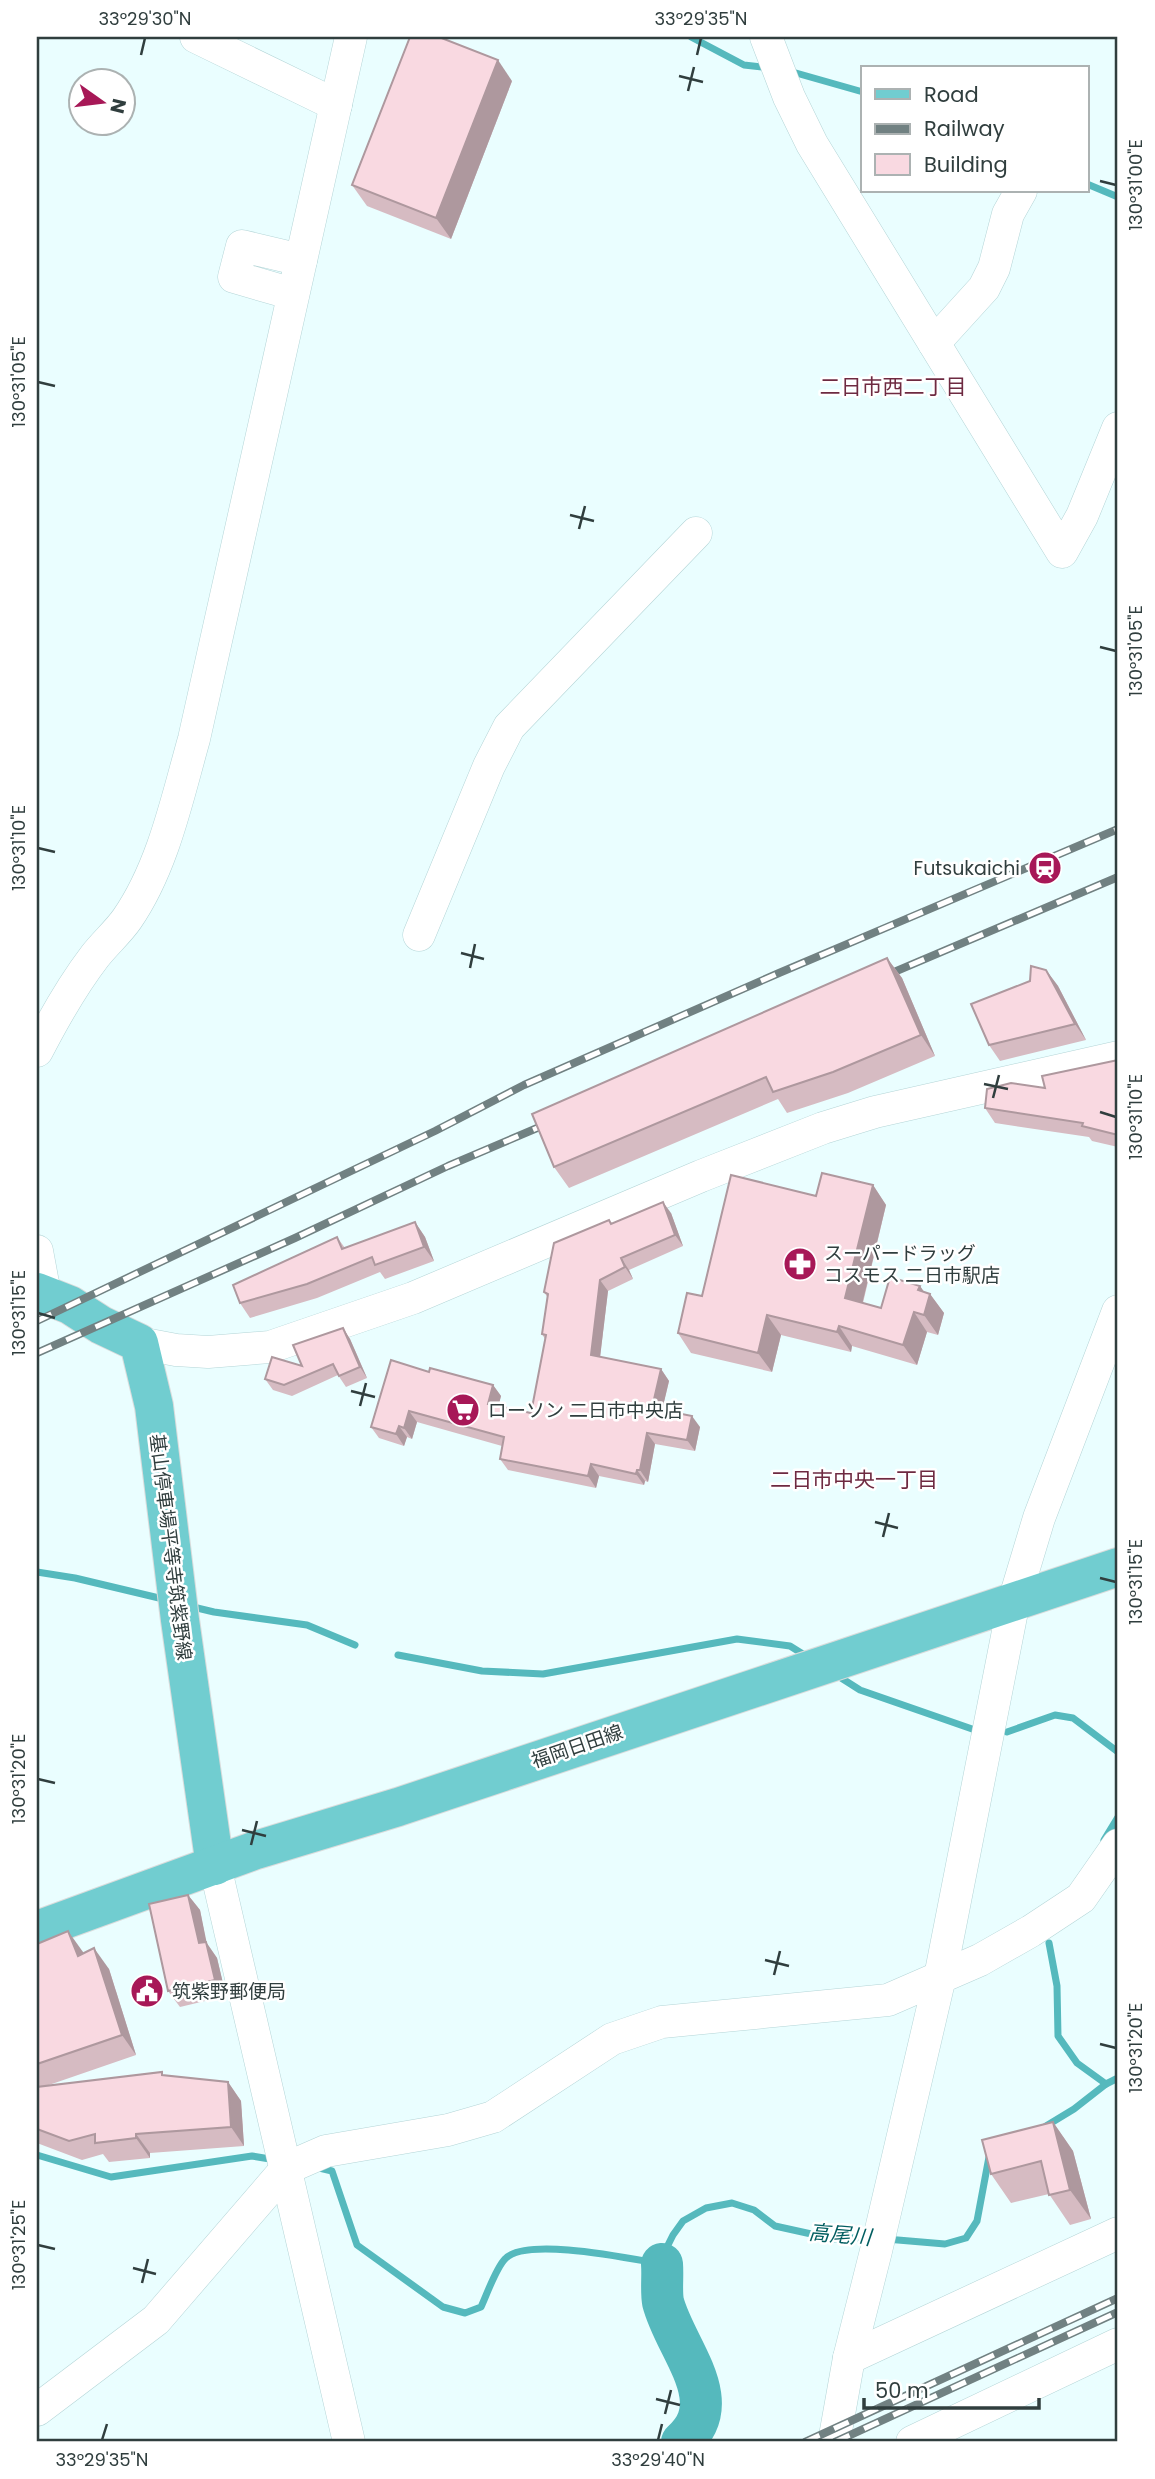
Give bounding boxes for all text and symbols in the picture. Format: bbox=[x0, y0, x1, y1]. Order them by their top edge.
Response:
text: 33°29'30"N bbox=[99, 6, 191, 31]
text: 33°29'35"N bbox=[655, 6, 747, 31]
north arrow bbox=[66, 66, 136, 136]
legend bbox=[861, 66, 1088, 192]
text: Road bbox=[924, 80, 979, 109]
text: N bbox=[103, 96, 133, 116]
text: Railway bbox=[924, 114, 1005, 143]
text: 130°31'00"E bbox=[1123, 139, 1148, 231]
text: Building bbox=[924, 150, 1008, 179]
text: 130°31'05"E bbox=[6, 336, 31, 428]
district label: 二日市西二丁目 bbox=[820, 372, 967, 401]
text: 130°31'05"E bbox=[1123, 605, 1148, 697]
text: 130°31'10"E bbox=[6, 805, 31, 891]
station icon: Futsukaichi bbox=[1026, 849, 1064, 887]
place label: Futsukaichi bbox=[914, 855, 1020, 882]
text: 130°31'10"E bbox=[1123, 1074, 1148, 1160]
place label: スーパードラッグ コスモス 二日市駅店 bbox=[824, 1240, 1000, 1289]
pharmacy icon: スーパードラッグ コスモス 二日市駅店 bbox=[781, 1245, 819, 1283]
text: 130°31'15"E bbox=[6, 1270, 31, 1356]
supermarket icon: ローソン 二日市中央店 bbox=[444, 1391, 482, 1429]
place label: ローソン 二日市中央店 bbox=[488, 1397, 683, 1424]
street label: 基山停車場平等寺筑紫野線 bbox=[143, 1432, 198, 1662]
district label: 二日市中央一丁目 bbox=[770, 1465, 938, 1494]
text: 130°31'15"E bbox=[1123, 1539, 1148, 1625]
street label: 福岡日田線 bbox=[528, 1718, 626, 1775]
text: 130°31'20"E bbox=[6, 1734, 31, 1824]
public building icon: 筑紫野郵便局 bbox=[128, 1972, 166, 2010]
place label: 筑紫野郵便局 bbox=[172, 1978, 286, 2005]
text: 130°31'20"E bbox=[1123, 2003, 1148, 2093]
text: 130°31'25"E bbox=[6, 2200, 31, 2290]
water label: 高尾川 bbox=[807, 2217, 875, 2252]
scale bar bbox=[864, 2367, 1040, 2411]
text: 50 m bbox=[875, 2376, 929, 2405]
text: 33°29'35"N bbox=[56, 2447, 148, 2472]
text: 33°29'40"N bbox=[611, 2447, 705, 2472]

